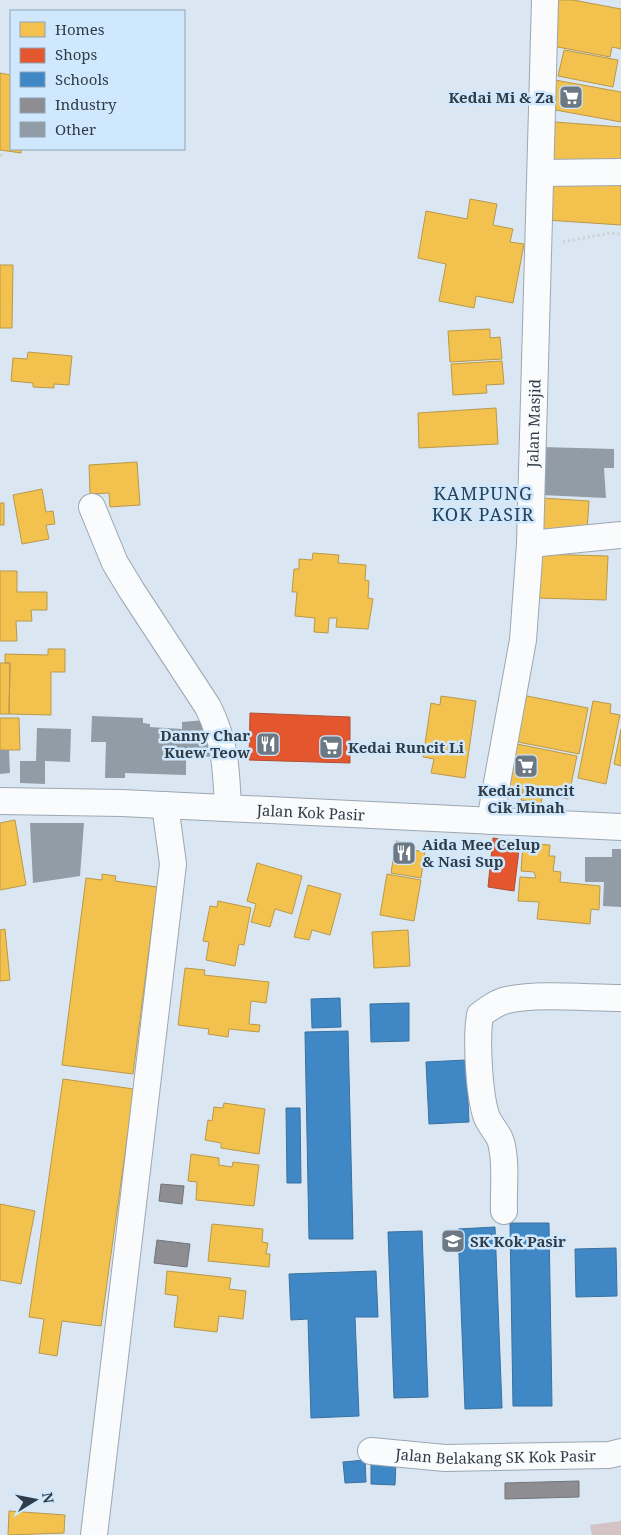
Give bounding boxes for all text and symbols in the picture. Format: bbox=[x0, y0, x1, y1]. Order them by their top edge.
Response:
legend bbox=[10, 10, 185, 150]
text: Homes bbox=[55, 19, 105, 39]
text: Shops bbox=[55, 44, 98, 64]
text: Schools bbox=[55, 69, 109, 89]
supermarket icon: Kedai Mi & Za bbox=[558, 84, 584, 110]
place label: Kedai Mi & Za bbox=[448, 87, 554, 107]
text: Industry bbox=[55, 94, 117, 114]
text: Other bbox=[55, 119, 96, 139]
street label: Jalan Masjid bbox=[522, 379, 545, 469]
district label: KAMPUNG KOK PASIR bbox=[432, 481, 534, 526]
place label: Danny Char Kuew Teow bbox=[160, 725, 250, 762]
restaurant icon: Danny Char Kuew Teow bbox=[255, 731, 281, 757]
supermarket icon: Kedai Runcit Li bbox=[318, 734, 344, 760]
place label: Kedai Runcit Li bbox=[348, 737, 465, 757]
supermarket icon: Kedai Runcit Cik Minah bbox=[513, 753, 539, 779]
place label: Kedai Runcit Cik Minah bbox=[477, 780, 575, 817]
street label: Jalan Kok Pasir bbox=[255, 799, 365, 825]
place label: Aida Mee Celup & Nasi Sup bbox=[422, 834, 540, 871]
restaurant icon: Aida Mee Celup & Nasi Sup bbox=[391, 840, 417, 866]
school or university icon: SK Kok Pasir bbox=[440, 1228, 466, 1254]
place label: SK Kok Pasir bbox=[470, 1231, 566, 1251]
street label: Jalan Belakang SK Kok Pasir bbox=[394, 1443, 596, 1468]
north arrow bbox=[10, 1475, 60, 1525]
text: N bbox=[38, 1491, 59, 1505]

